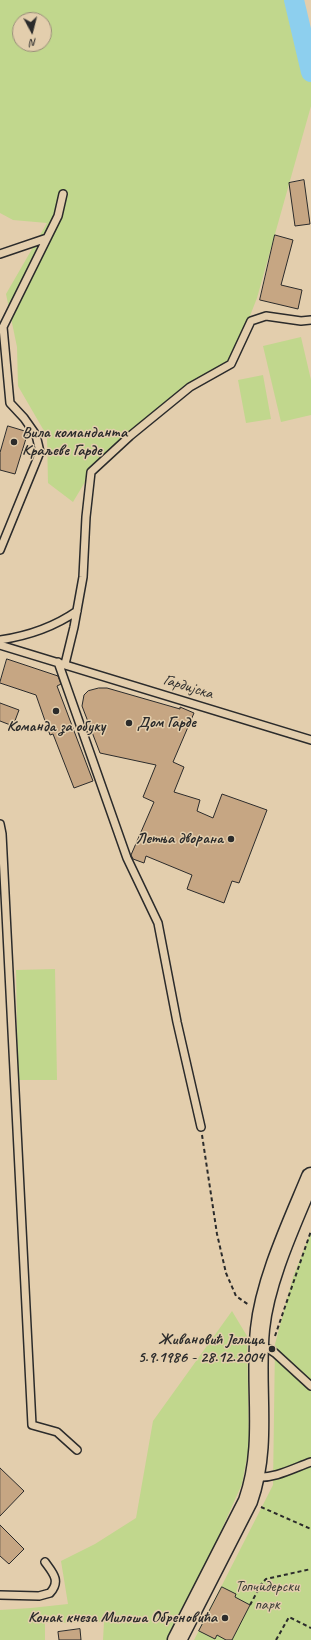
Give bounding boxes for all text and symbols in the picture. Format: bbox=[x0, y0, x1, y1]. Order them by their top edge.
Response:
north arrow bbox=[12, 12, 52, 52]
text: N bbox=[29, 36, 38, 50]
place label: Вила команданта Краљеве Гарде bbox=[22, 423, 127, 461]
marker: Вила команданта Краљеве Гарде bbox=[9, 437, 19, 447]
street label: Гардијска bbox=[161, 670, 215, 704]
marker: Команда за обуку bbox=[51, 706, 61, 716]
place label: Дом Гарде bbox=[137, 713, 196, 733]
place label: Команда за обуку bbox=[7, 717, 105, 737]
marker: Дом Гарде bbox=[124, 718, 134, 728]
place label: Летња дворана bbox=[135, 829, 223, 849]
marker: Летња дворана bbox=[226, 834, 236, 844]
place label: Живановић Јелица 5.9.1986 - 28.12.2004 bbox=[138, 1330, 264, 1368]
marker: Живановић Јелица 5.9.1986 - 28.12.2004 bbox=[267, 1344, 277, 1354]
park label: Топчидерски парк bbox=[235, 1577, 299, 1615]
place label: Конак кнеза Милоша Обреновића bbox=[28, 1608, 217, 1628]
marker: Конак кнеза Милоша Обреновића bbox=[220, 1613, 230, 1623]

